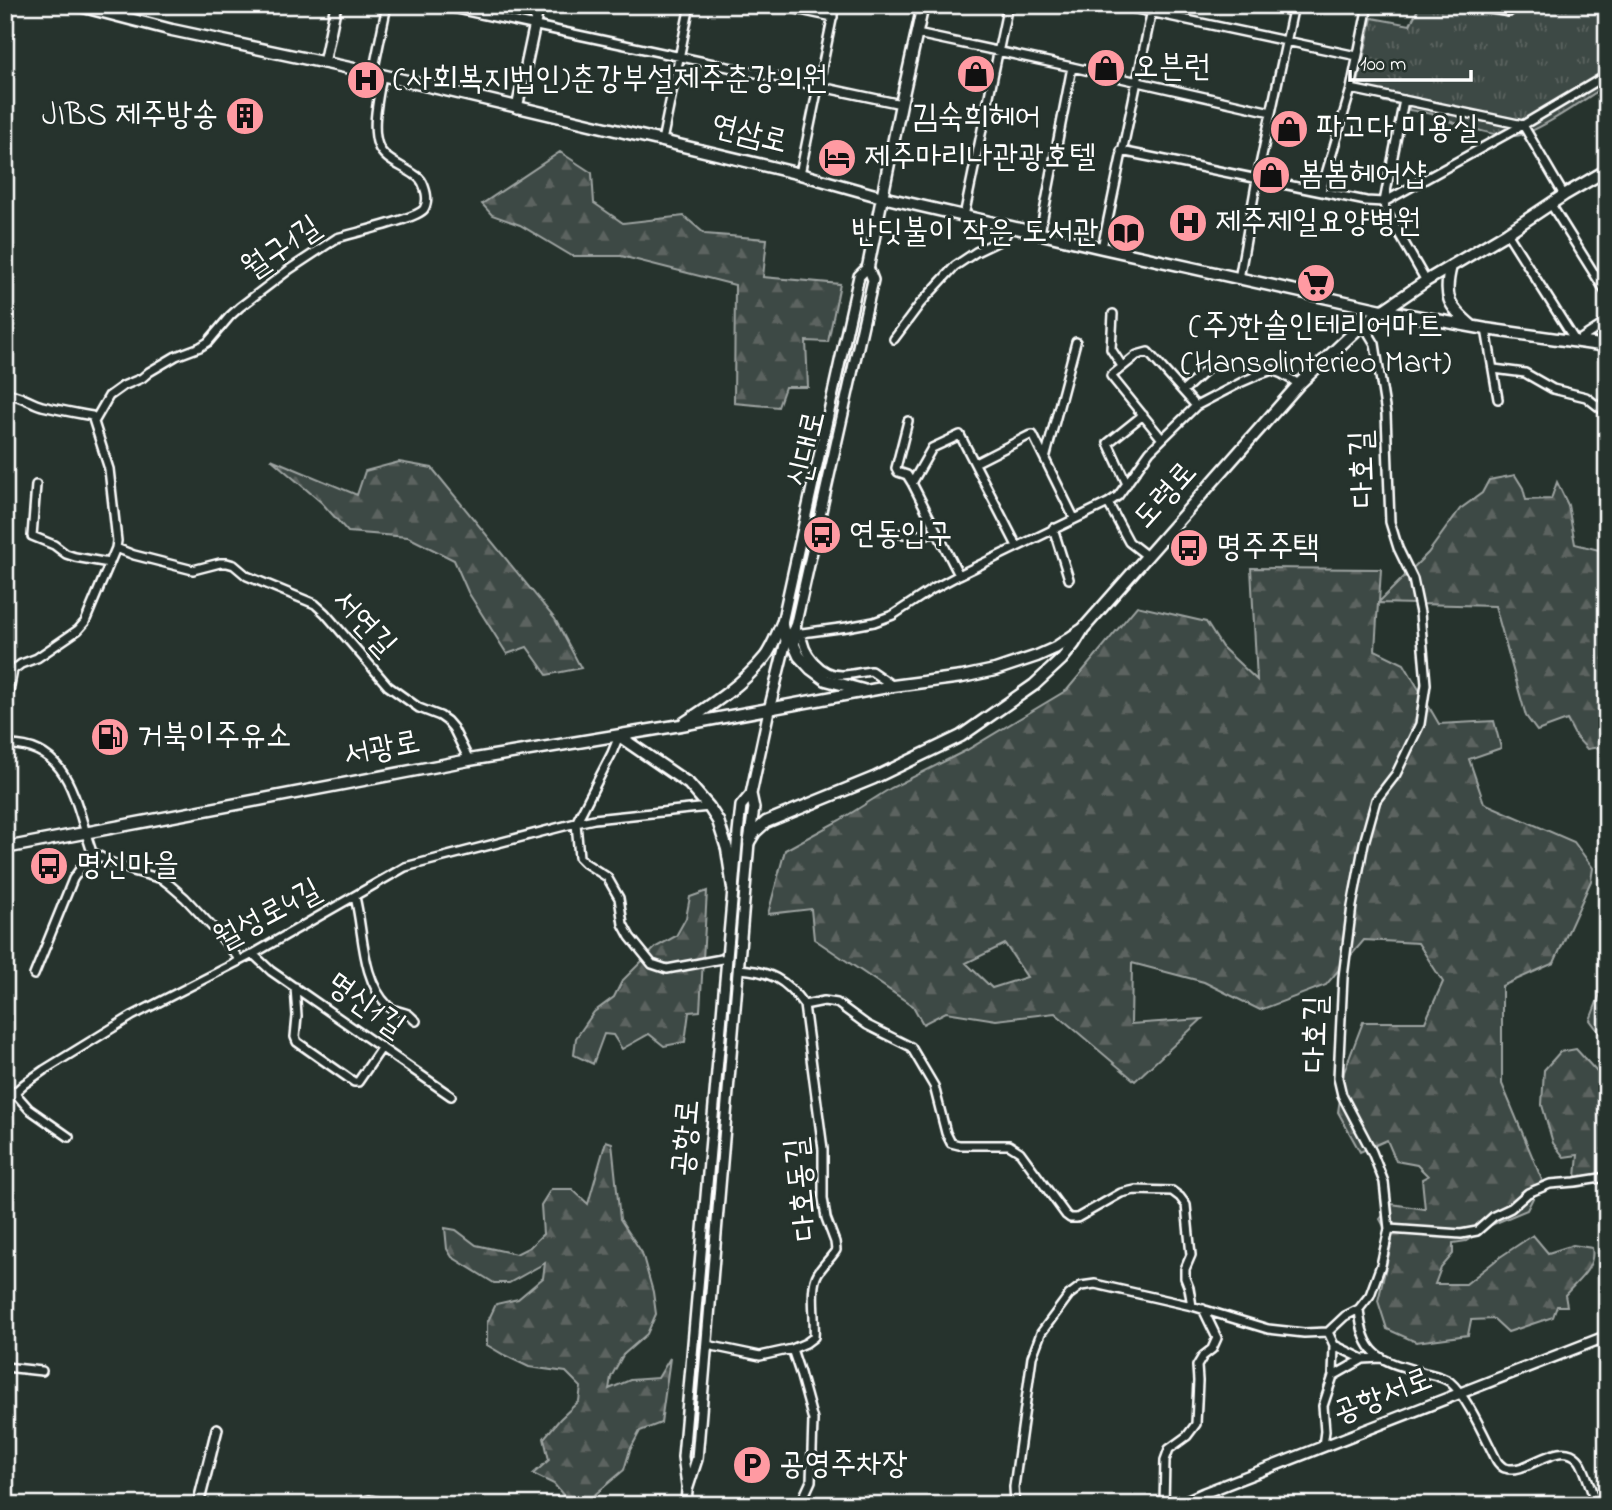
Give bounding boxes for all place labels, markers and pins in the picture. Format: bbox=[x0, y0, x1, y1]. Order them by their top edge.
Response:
place label: 오븐런 bbox=[1133, 45, 1210, 92]
shop icon: 오븐런 bbox=[1085, 47, 1127, 89]
shop icon: 김숙희헤어 bbox=[955, 53, 997, 95]
place label: (사회복지법인)춘강부설제주춘강의원 bbox=[393, 57, 828, 104]
hospital icon: (사회복지법인)춘강부설제주춘강의원 bbox=[345, 59, 387, 101]
place label: JIBS 제주방송 bbox=[42, 93, 218, 140]
building icon: JIBS 제주방송 bbox=[224, 95, 266, 137]
place label: 김숙희헤어 bbox=[912, 95, 1040, 142]
place label: 파고다 미용실 bbox=[1316, 106, 1479, 153]
shop icon: 파고다 미용실 bbox=[1268, 108, 1310, 150]
place label: 제주마리나관광호텔 bbox=[864, 135, 1096, 182]
hotel icon: 제주마리나관광호텔 bbox=[816, 137, 858, 179]
place label: 봄봄헤어샵 bbox=[1298, 152, 1427, 199]
shop icon: 봄봄헤어샵 bbox=[1250, 154, 1292, 196]
place label: 제주제일요양병원 bbox=[1215, 200, 1421, 247]
hospital icon: 제주제일요양병원 bbox=[1167, 202, 1209, 244]
place label: 반딧불이 작은 도서관 bbox=[851, 210, 1099, 257]
library icon: 반딧불이 작은 도서관 bbox=[1105, 212, 1147, 254]
supermarket icon: (주)한솔인테리어마트 (Hansolinterieo Mart) bbox=[1295, 262, 1337, 304]
place label: (주)한솔인테리어마트 (Hansolinterieo Mart) bbox=[1181, 304, 1451, 388]
place label: 연동입구 bbox=[849, 512, 952, 559]
bus stop icon: 연동입구 bbox=[801, 514, 843, 556]
place label: 명주주택 bbox=[1216, 525, 1319, 572]
bus stop icon: 명주주택 bbox=[1168, 527, 1210, 569]
place label: 거북이주유소 bbox=[137, 714, 292, 761]
fuel station icon: 거북이주유소 bbox=[89, 716, 131, 758]
place label: 명신마을 bbox=[76, 843, 179, 890]
bus stop icon: 명신마을 bbox=[28, 845, 70, 887]
place label: 공영주차장 bbox=[779, 1442, 908, 1489]
parking icon: 공영주차장 bbox=[731, 1444, 773, 1486]

